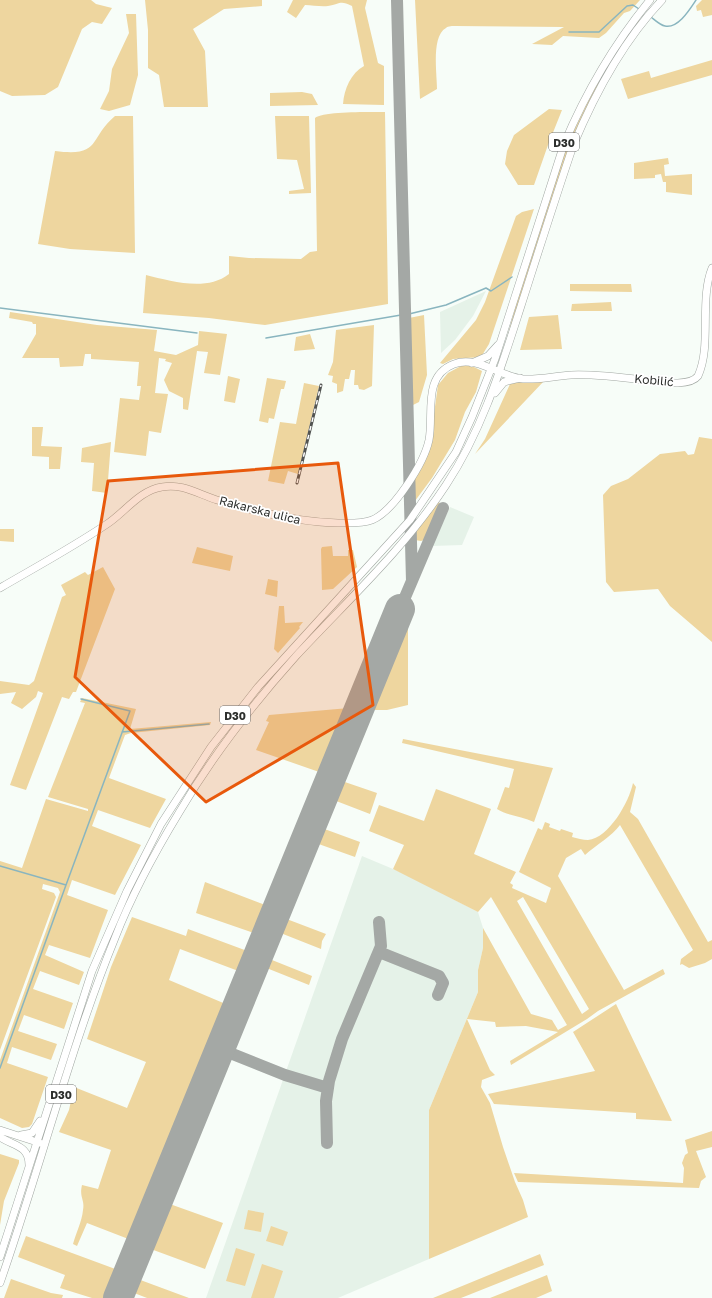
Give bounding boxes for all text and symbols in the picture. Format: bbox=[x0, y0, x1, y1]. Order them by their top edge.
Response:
road number: D30 bbox=[549, 133, 579, 151]
street label: Kobilić bbox=[634, 371, 675, 389]
street label: Rakarska ulica bbox=[218, 493, 302, 527]
road number: D30 bbox=[220, 706, 250, 724]
road number: D30 bbox=[46, 1085, 76, 1103]

